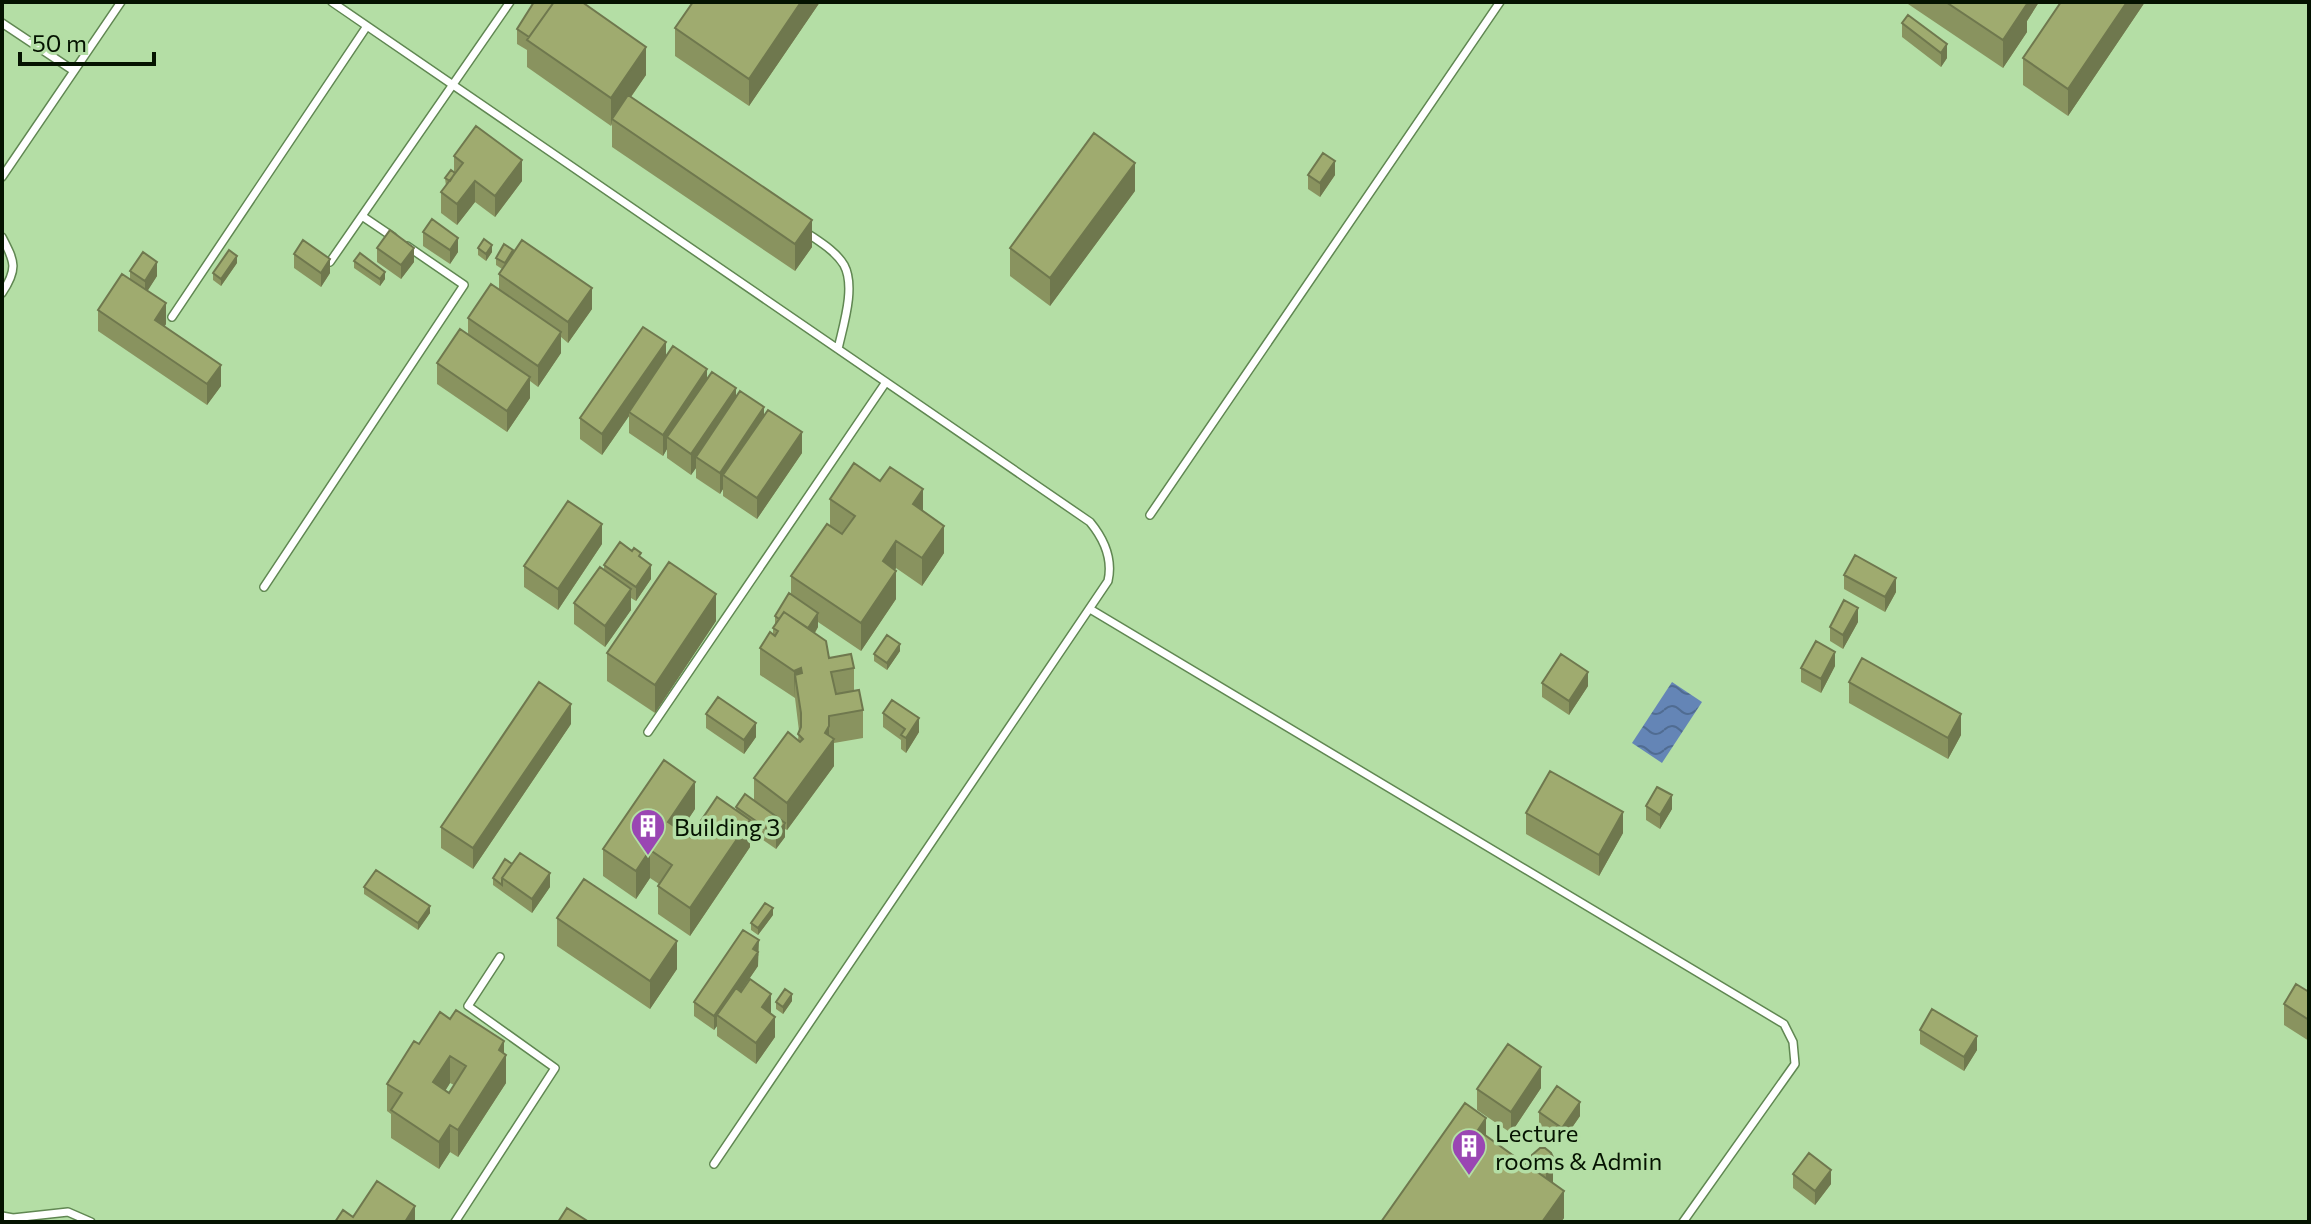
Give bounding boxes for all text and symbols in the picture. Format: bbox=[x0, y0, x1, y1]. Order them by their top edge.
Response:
scale bar bbox=[20, 16, 154, 66]
text: 50 m bbox=[32, 28, 87, 57]
building icon: Building 3 bbox=[629, 807, 667, 857]
place label: Building 3 bbox=[674, 812, 780, 841]
place label: Lecture rooms & Admin bbox=[1495, 1118, 1662, 1175]
building icon: Lecture rooms & Admin bbox=[1450, 1127, 1488, 1177]

